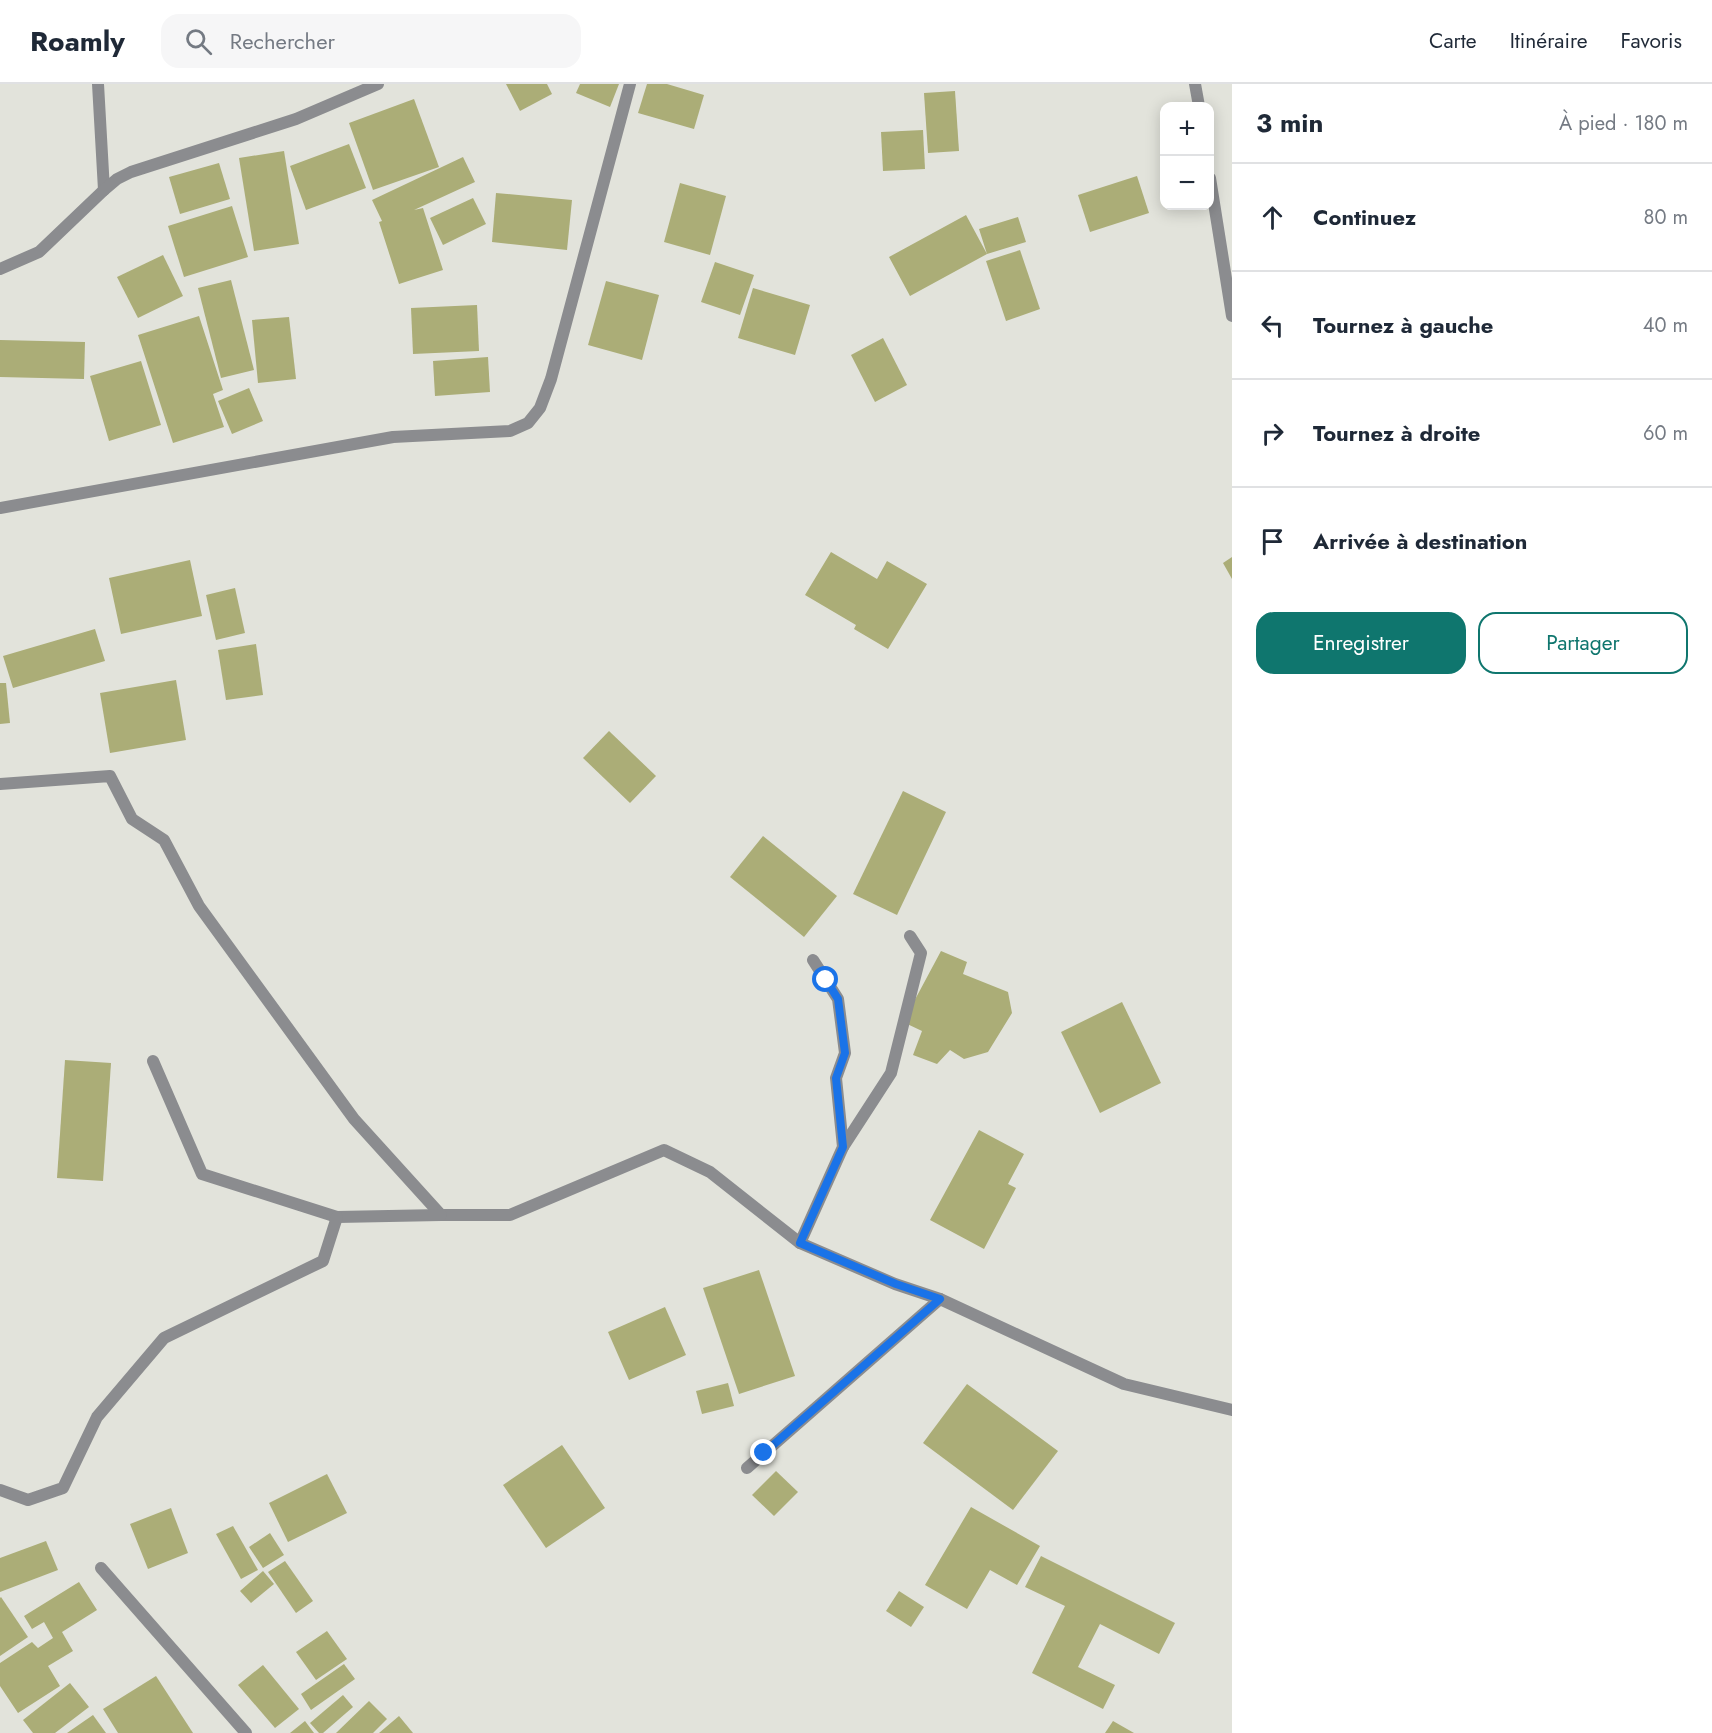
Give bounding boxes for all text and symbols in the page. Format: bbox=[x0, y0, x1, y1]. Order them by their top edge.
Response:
search box bbox=[161, 14, 581, 68]
text: Roamly bbox=[30, 21, 125, 62]
icon: search bbox=[182, 25, 215, 58]
text: Rechercher bbox=[230, 25, 335, 57]
text: Carte bbox=[1429, 26, 1477, 56]
text: Itinéraire bbox=[1510, 26, 1588, 56]
text: Favoris bbox=[1621, 26, 1682, 56]
map controls bbox=[1160, 102, 1214, 210]
button: + bbox=[1160, 102, 1214, 156]
text: 3 min bbox=[1256, 104, 1323, 142]
text: À pied · 180 m bbox=[1559, 109, 1688, 138]
button: − bbox=[1160, 156, 1214, 210]
icon: ahead bbox=[1256, 201, 1289, 234]
text: Continuez bbox=[1313, 201, 1416, 233]
text: 80 m bbox=[1643, 203, 1688, 232]
icon: left bbox=[1256, 309, 1289, 342]
text: Tournez à gauche bbox=[1313, 309, 1493, 341]
text: 40 m bbox=[1643, 311, 1688, 340]
icon: right bbox=[1256, 417, 1289, 450]
text: Tournez à droite bbox=[1313, 417, 1480, 449]
text: 60 m bbox=[1643, 419, 1688, 448]
icon: arrive bbox=[1256, 525, 1289, 558]
text: Arrivée à destination bbox=[1313, 525, 1527, 557]
button: Enregistrer bbox=[1256, 612, 1466, 674]
button: Partager bbox=[1478, 612, 1688, 674]
route start bbox=[812, 966, 838, 992]
route end bbox=[750, 1439, 776, 1465]

